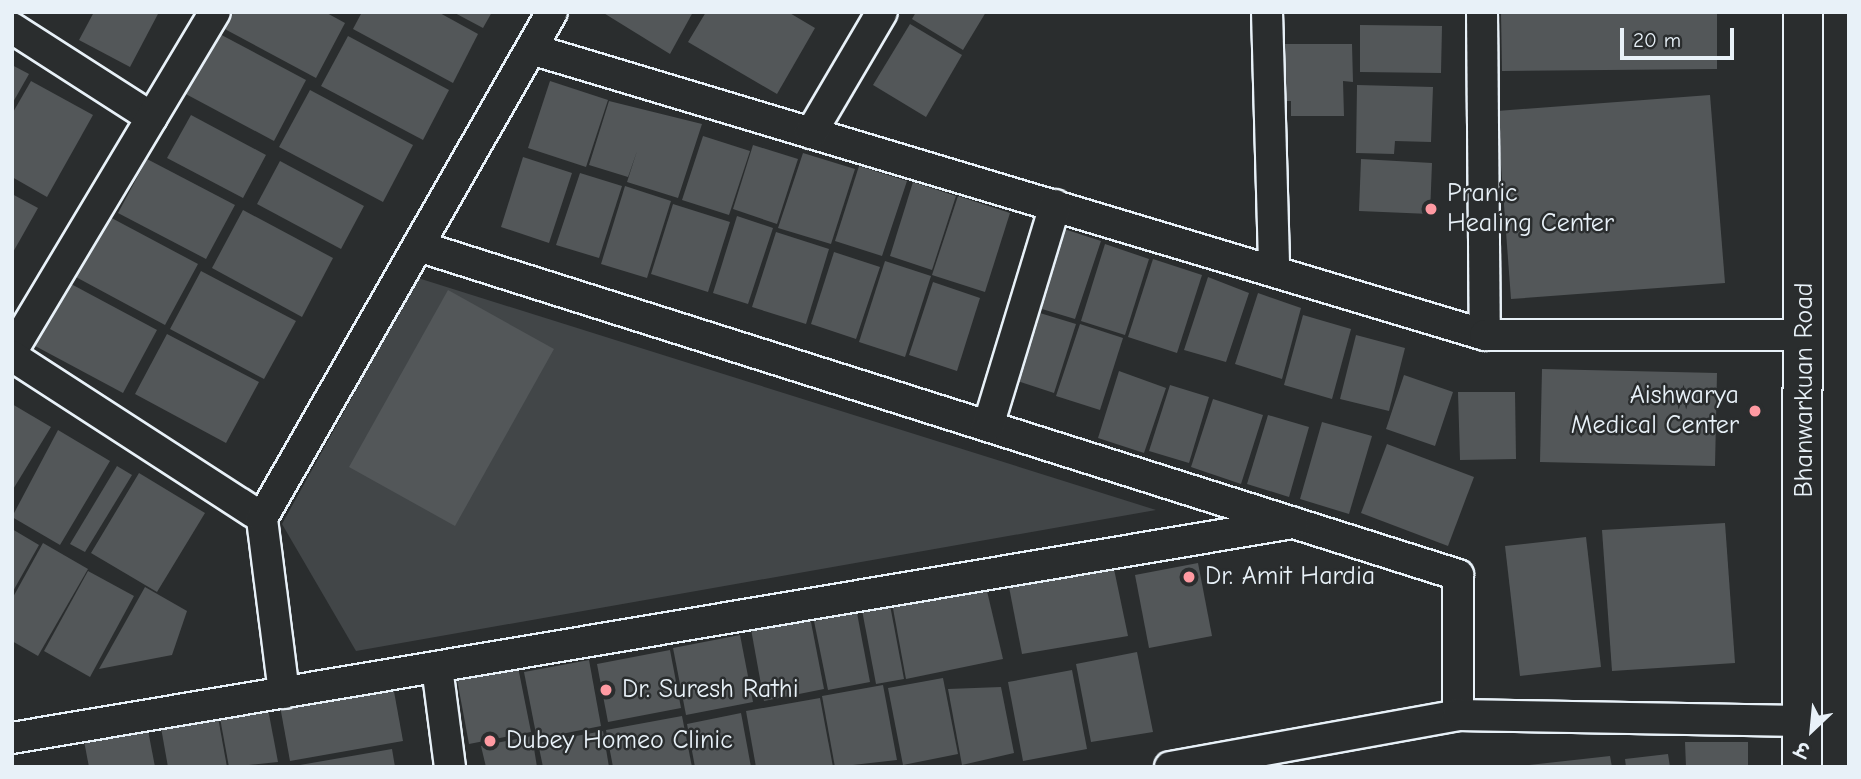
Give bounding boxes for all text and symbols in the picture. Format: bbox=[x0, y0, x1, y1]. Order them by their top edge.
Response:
scale bar bbox=[1623, 14, 1737, 58]
text: 20 m bbox=[1633, 28, 1681, 52]
place label: Pranic Healing Center bbox=[1447, 178, 1614, 240]
marker: Pranic Healing Center bbox=[1421, 199, 1441, 219]
street label: Bhanwarkuan Road bbox=[1789, 282, 1821, 498]
place label: Aishwarya Medical Center bbox=[1571, 380, 1739, 442]
marker: Aishwarya Medical Center bbox=[1745, 401, 1765, 421]
place label: Dr. Amit Hardia bbox=[1205, 561, 1375, 593]
marker: Dr. Amit Hardia bbox=[1179, 567, 1199, 587]
place label: Dr. Suresh Rathi bbox=[622, 674, 799, 706]
marker: Dr. Suresh Rathi bbox=[596, 680, 616, 700]
north arrow bbox=[1777, 695, 1847, 765]
place label: Dubey Homeo Clinic bbox=[506, 725, 733, 757]
marker: Dubey Homeo Clinic bbox=[480, 731, 500, 751]
text: उ bbox=[1792, 736, 1813, 762]

